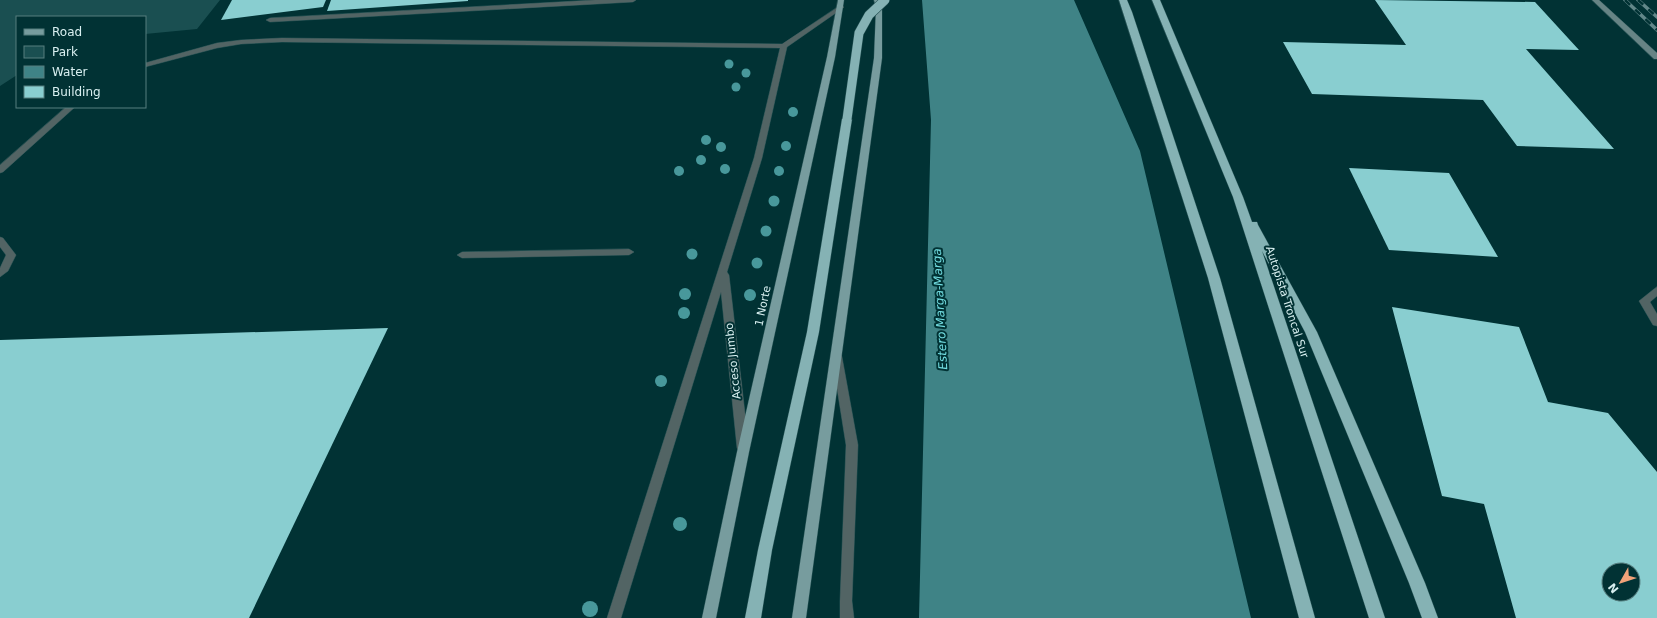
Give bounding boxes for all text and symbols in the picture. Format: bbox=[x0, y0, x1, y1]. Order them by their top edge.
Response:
legend bbox=[16, 16, 146, 108]
text: Road bbox=[52, 25, 82, 39]
text: Park bbox=[52, 45, 78, 59]
text: Water bbox=[52, 65, 88, 79]
text: Building bbox=[52, 85, 101, 99]
street label: Autopista Troncal Sur bbox=[1263, 244, 1311, 360]
water label: Estero Marga-Marga bbox=[930, 248, 950, 370]
street label: 1 Norte bbox=[752, 284, 774, 327]
street label: Acceso Jumbo bbox=[722, 322, 743, 400]
north arrow bbox=[1601, 562, 1641, 602]
text: N bbox=[1606, 580, 1622, 596]

